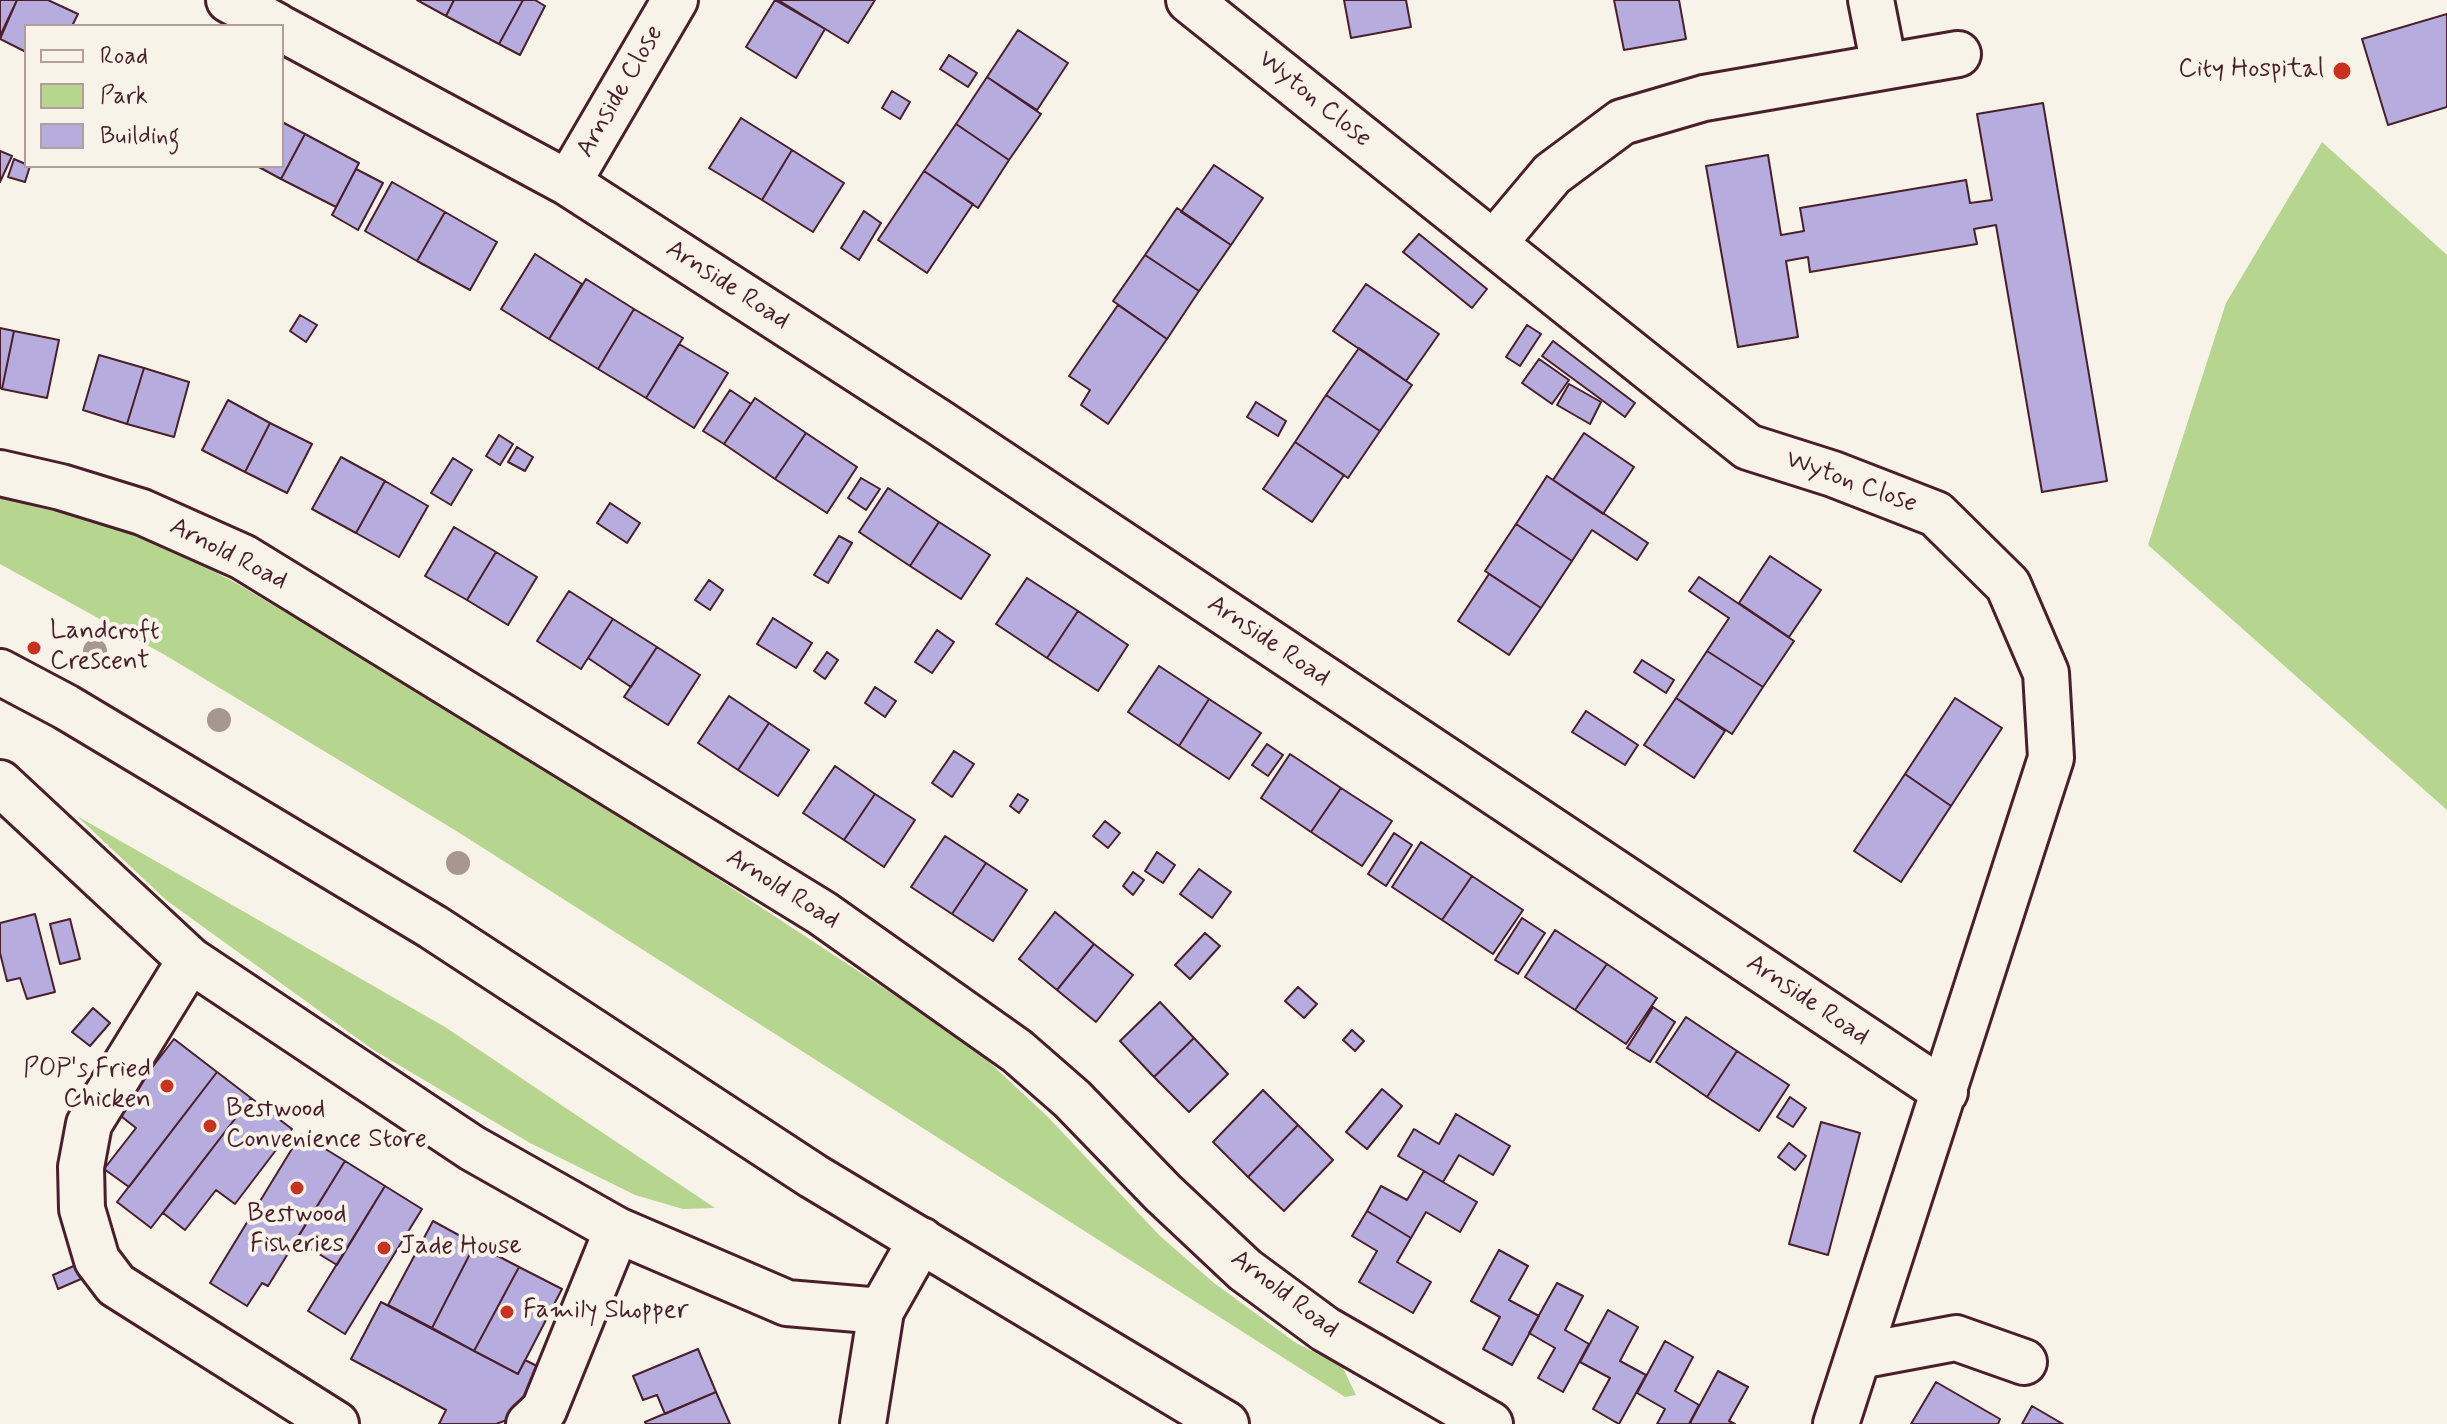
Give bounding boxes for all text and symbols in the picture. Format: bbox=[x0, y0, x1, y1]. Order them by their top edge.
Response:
street label: Arnside Close bbox=[571, 20, 671, 164]
legend bbox=[24, 24, 284, 168]
text: Road bbox=[100, 41, 148, 72]
street label: Wyton Close bbox=[1251, 45, 1377, 155]
place label: City Hospital bbox=[2178, 55, 2324, 87]
marker: City Hospital bbox=[2331, 60, 2353, 82]
text: Park bbox=[100, 81, 148, 112]
text: Building bbox=[100, 121, 180, 152]
street label: Arnside Road bbox=[659, 234, 795, 338]
street label: Wyton Close bbox=[1781, 445, 1921, 521]
street label: Arnold Road bbox=[164, 512, 292, 598]
street label: Arnside Road bbox=[1201, 590, 1335, 694]
place label: Landcroft Crescent bbox=[50, 617, 160, 678]
marker: Landcroft Crescent bbox=[25, 639, 43, 657]
street label: Arnold Road bbox=[720, 843, 844, 937]
street label: Arnside Road bbox=[1740, 949, 1874, 1053]
place label: POP's Fried Chicken bbox=[23, 1055, 151, 1116]
marker: POP's Fried Chicken bbox=[158, 1077, 176, 1095]
place label: Bestwood Convenience Store bbox=[226, 1095, 427, 1156]
marker: Bestwood Convenience Store bbox=[201, 1117, 219, 1135]
marker: Bestwood Fisheries bbox=[288, 1179, 306, 1197]
place label: Bestwood Fisheries bbox=[247, 1200, 347, 1262]
place label: Jade House bbox=[400, 1232, 522, 1264]
marker: Jade House bbox=[375, 1239, 393, 1257]
street label: Arnold Road bbox=[1224, 1244, 1344, 1346]
place label: Family Shopper bbox=[523, 1296, 689, 1328]
marker: Family Shopper bbox=[498, 1303, 516, 1321]

